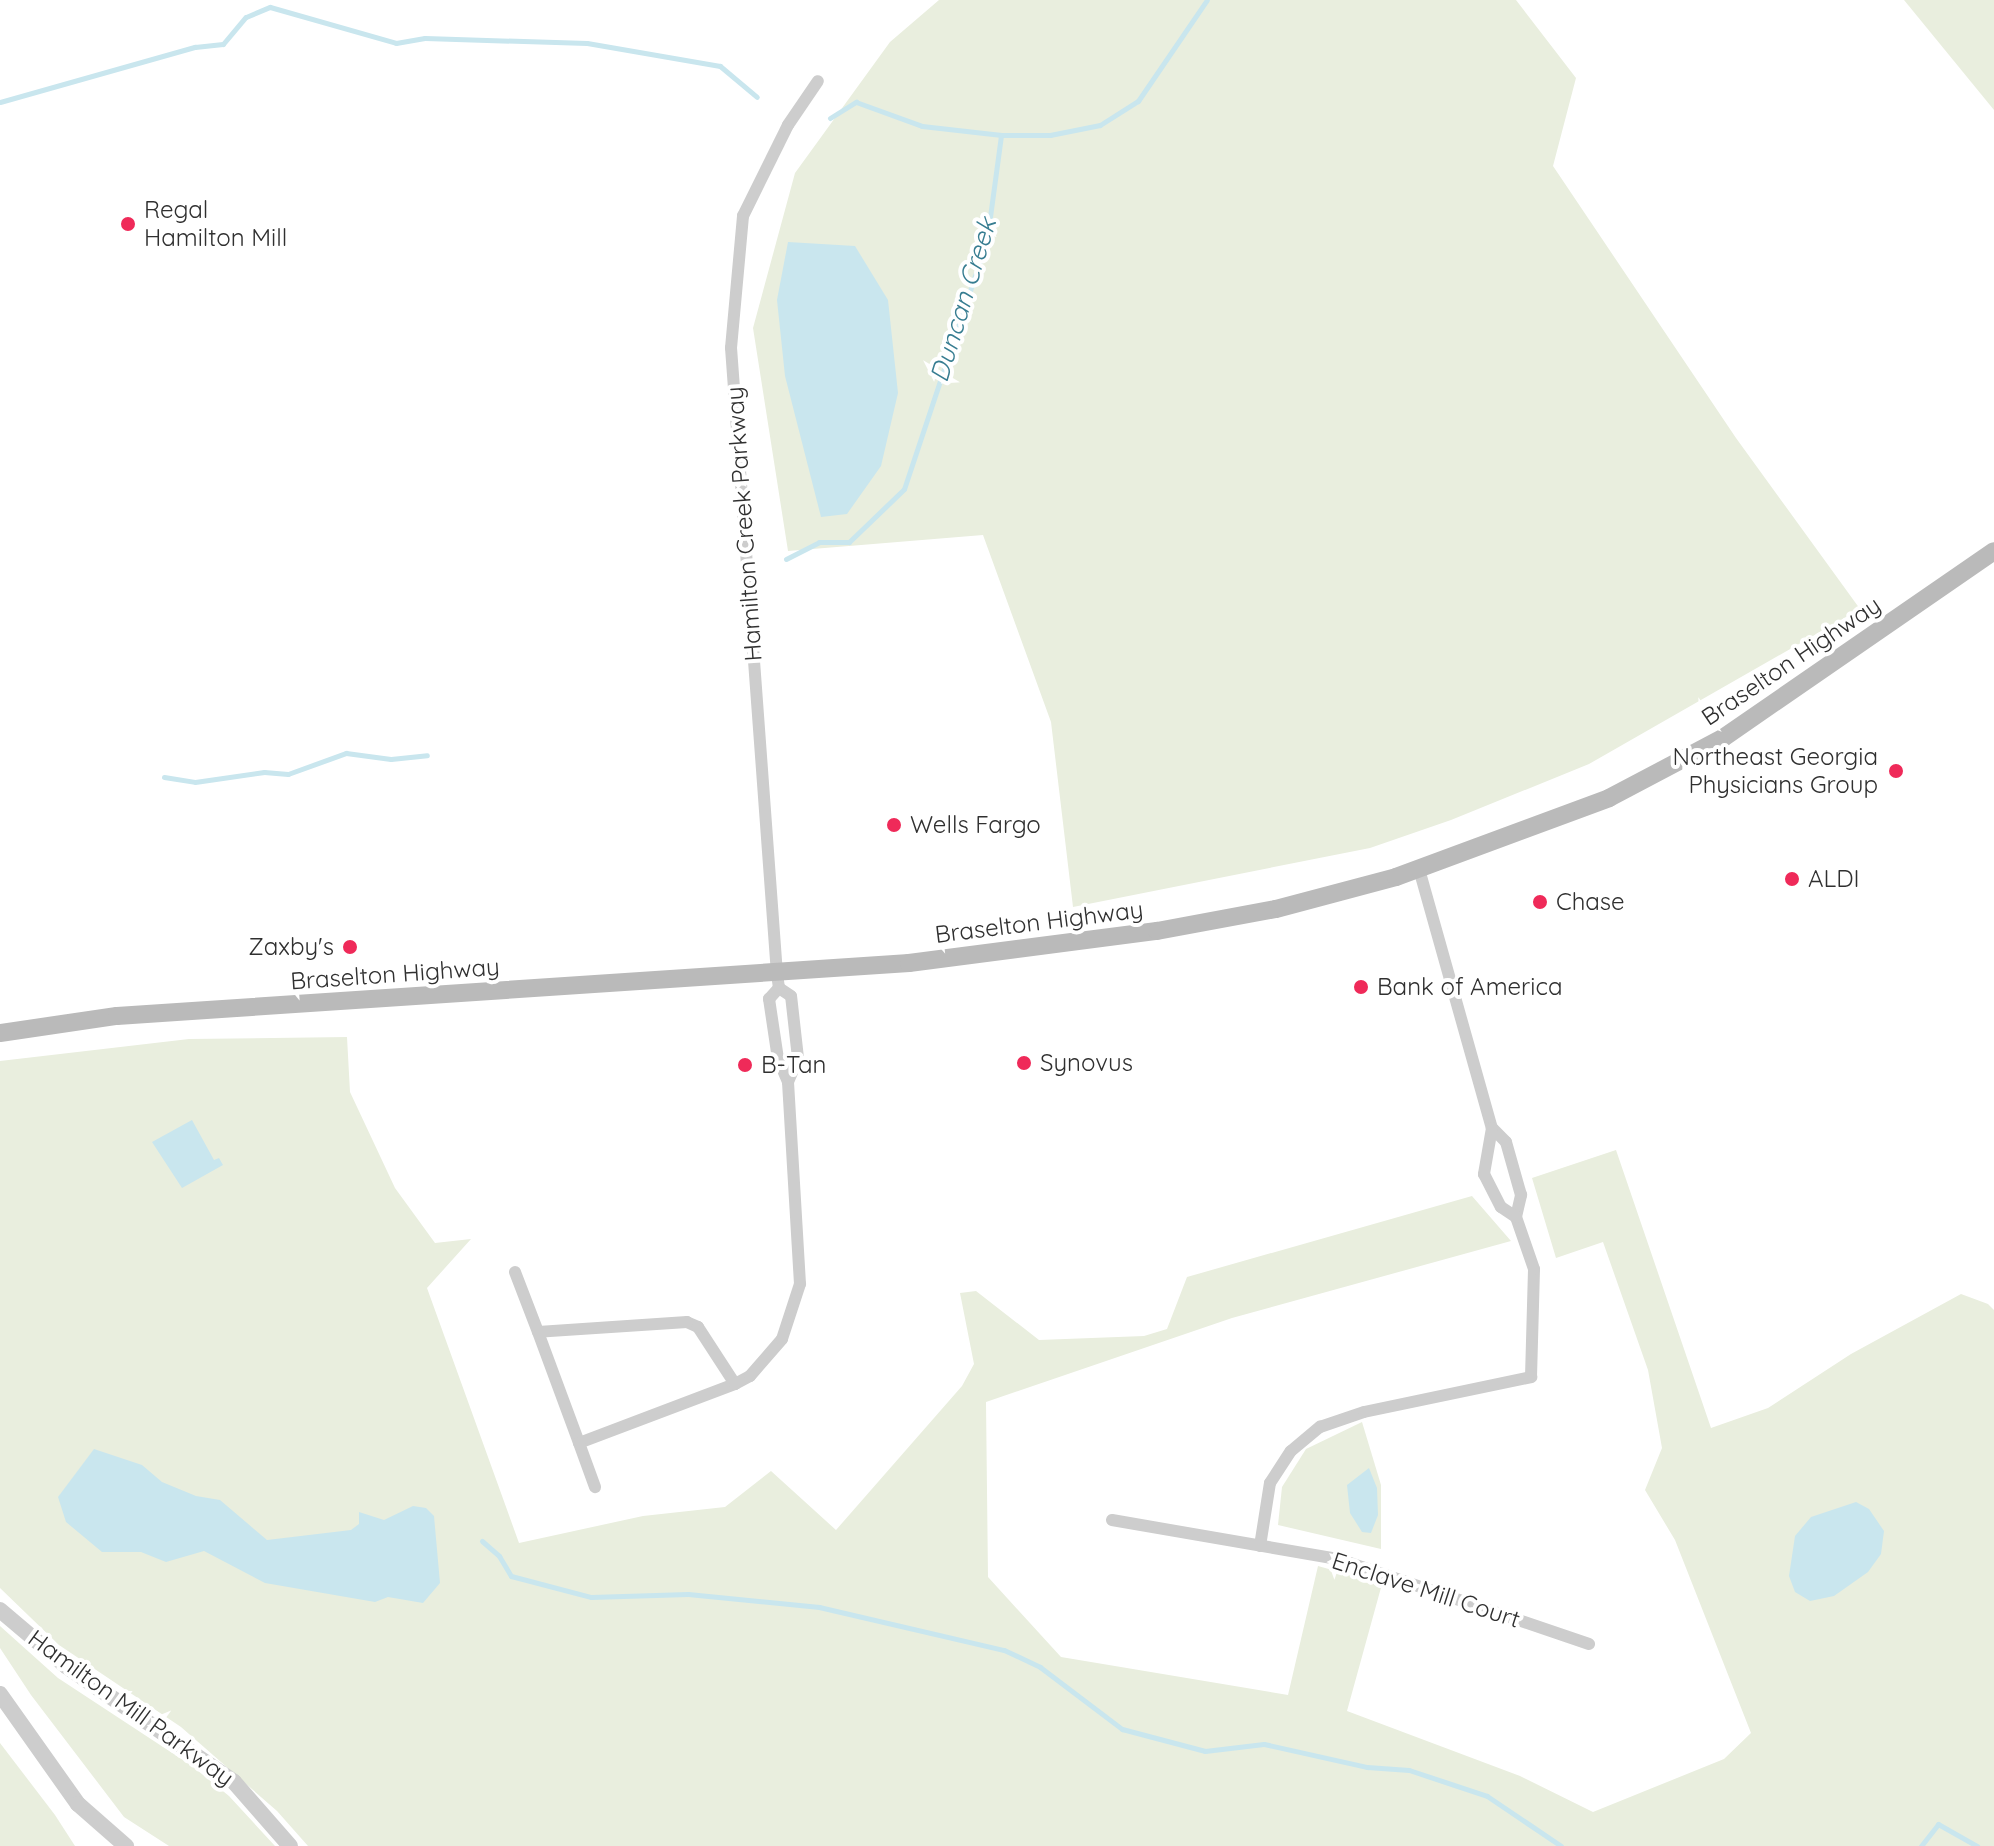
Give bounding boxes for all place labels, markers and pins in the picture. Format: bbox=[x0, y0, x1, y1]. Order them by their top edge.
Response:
place label: Regal Hamilton Mill bbox=[144, 196, 287, 252]
marker: Regal Hamilton Mill bbox=[119, 215, 137, 233]
place label: Northeast Georgia Physicians Group bbox=[1673, 743, 1878, 799]
marker: Northeast Georgia Physicians Group bbox=[1885, 760, 1907, 782]
place label: Wells Fargo bbox=[910, 811, 1041, 839]
marker: Wells Fargo bbox=[885, 816, 903, 834]
place label: ALDI bbox=[1808, 865, 1860, 893]
marker: ALDI bbox=[1783, 870, 1801, 888]
place label: Chase bbox=[1556, 888, 1625, 916]
marker: Chase bbox=[1531, 893, 1549, 911]
place label: Zaxby's bbox=[248, 933, 334, 961]
marker: Zaxby's bbox=[341, 938, 359, 956]
place label: Bank of America bbox=[1377, 973, 1562, 1001]
marker: Bank of America bbox=[1352, 978, 1370, 996]
place label: Synovus bbox=[1040, 1049, 1133, 1077]
place label: B-Tan bbox=[761, 1051, 826, 1079]
marker: Synovus bbox=[1015, 1054, 1033, 1072]
marker: B-Tan bbox=[736, 1056, 754, 1074]

